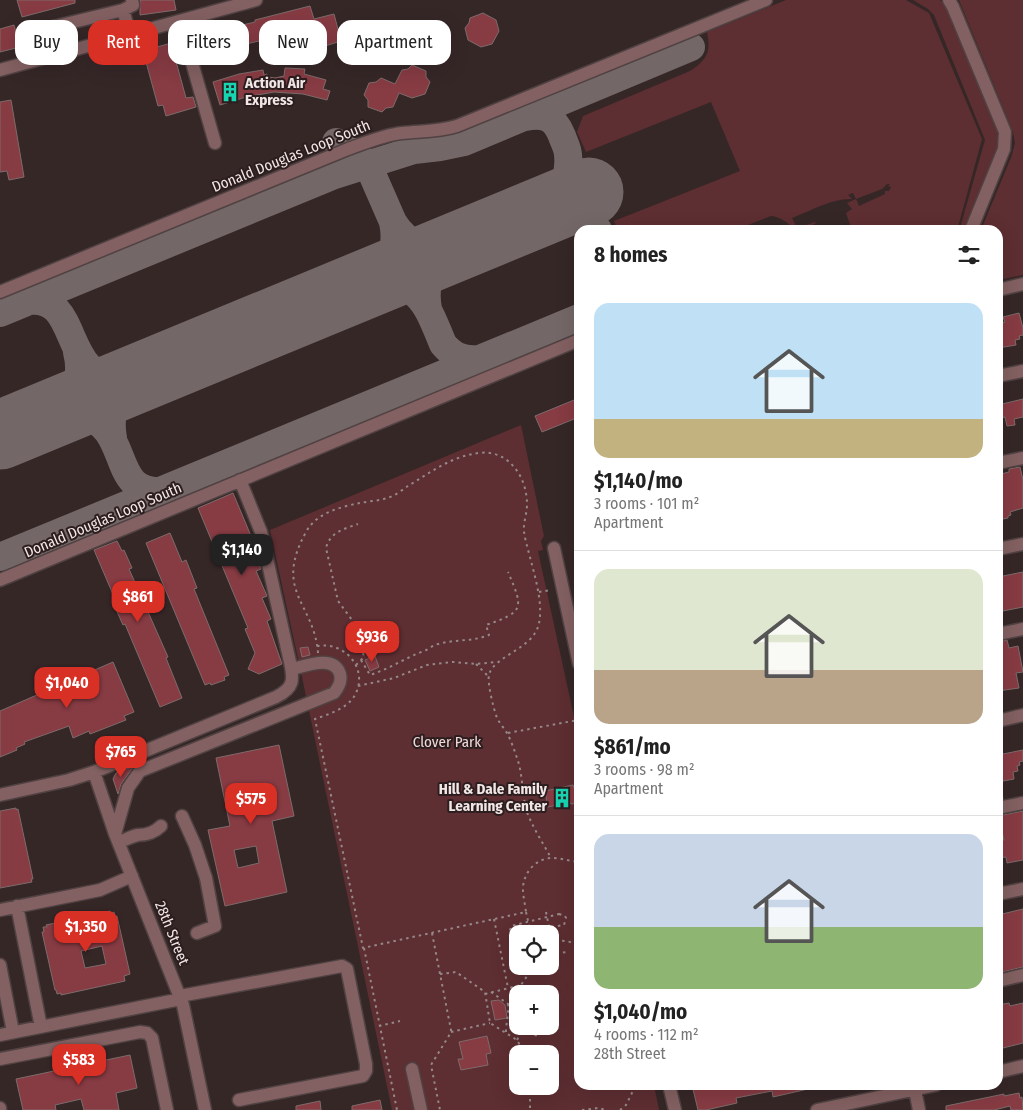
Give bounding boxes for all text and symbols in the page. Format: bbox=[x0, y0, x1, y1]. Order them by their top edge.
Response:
chip: Buy bbox=[15, 20, 78, 65]
chip: Rent bbox=[88, 20, 158, 65]
chip: Filters bbox=[168, 20, 249, 65]
chip: New bbox=[259, 20, 327, 65]
chip: Apartment bbox=[337, 20, 451, 65]
place label: Action Air Express bbox=[244, 74, 306, 109]
building icon: Action Air Express bbox=[219, 81, 241, 103]
street label: Donald Douglas Loop South bbox=[209, 116, 373, 196]
icon: filters bbox=[955, 241, 983, 269]
text: 8 homes bbox=[594, 242, 668, 268]
icon: home bbox=[744, 336, 834, 426]
text: $1,140/mo bbox=[594, 468, 683, 494]
street label: Donald Douglas Loop South bbox=[22, 479, 184, 561]
text: 3 rooms · 101 m² bbox=[594, 494, 699, 513]
text: Apartment bbox=[594, 513, 663, 532]
pin: $1,140 bbox=[201, 534, 283, 576]
text: $1,140 bbox=[222, 540, 262, 559]
pin: $861 bbox=[108, 580, 168, 623]
text: $861 bbox=[123, 587, 153, 606]
icon: home bbox=[744, 601, 834, 691]
pin: $936 bbox=[342, 620, 402, 663]
text: $936 bbox=[356, 627, 388, 646]
pin: $1,040 bbox=[26, 666, 108, 709]
text: $1,040 bbox=[45, 673, 89, 692]
park label: Clover Park bbox=[413, 733, 481, 751]
text: $861/mo bbox=[594, 734, 671, 760]
pin: $765 bbox=[91, 736, 151, 778]
text: $765 bbox=[106, 742, 136, 761]
text: 3 rooms · 98 m² bbox=[594, 760, 695, 779]
text: Apartment bbox=[594, 779, 663, 798]
place label: Hill & Dale Family Learning Center bbox=[439, 780, 548, 815]
pin: $575 bbox=[221, 782, 281, 825]
building icon: Hill & Dale Family Learning Center bbox=[551, 787, 573, 809]
text: $575 bbox=[236, 789, 266, 808]
icon: home bbox=[744, 866, 834, 956]
street label: 28th Street bbox=[151, 898, 193, 968]
pin: $1,350 bbox=[45, 910, 127, 953]
text: $1,350 bbox=[65, 917, 107, 936]
map controls bbox=[509, 925, 559, 1095]
button: locate bbox=[509, 925, 559, 975]
button: + bbox=[509, 985, 559, 1035]
text: $1,040/mo bbox=[594, 999, 687, 1025]
text: 4 rooms · 112 m² bbox=[594, 1025, 699, 1044]
pin: $583 bbox=[49, 1044, 109, 1086]
text: 28th Street bbox=[594, 1044, 666, 1063]
button: − bbox=[509, 1045, 559, 1095]
text: $583 bbox=[63, 1050, 95, 1069]

